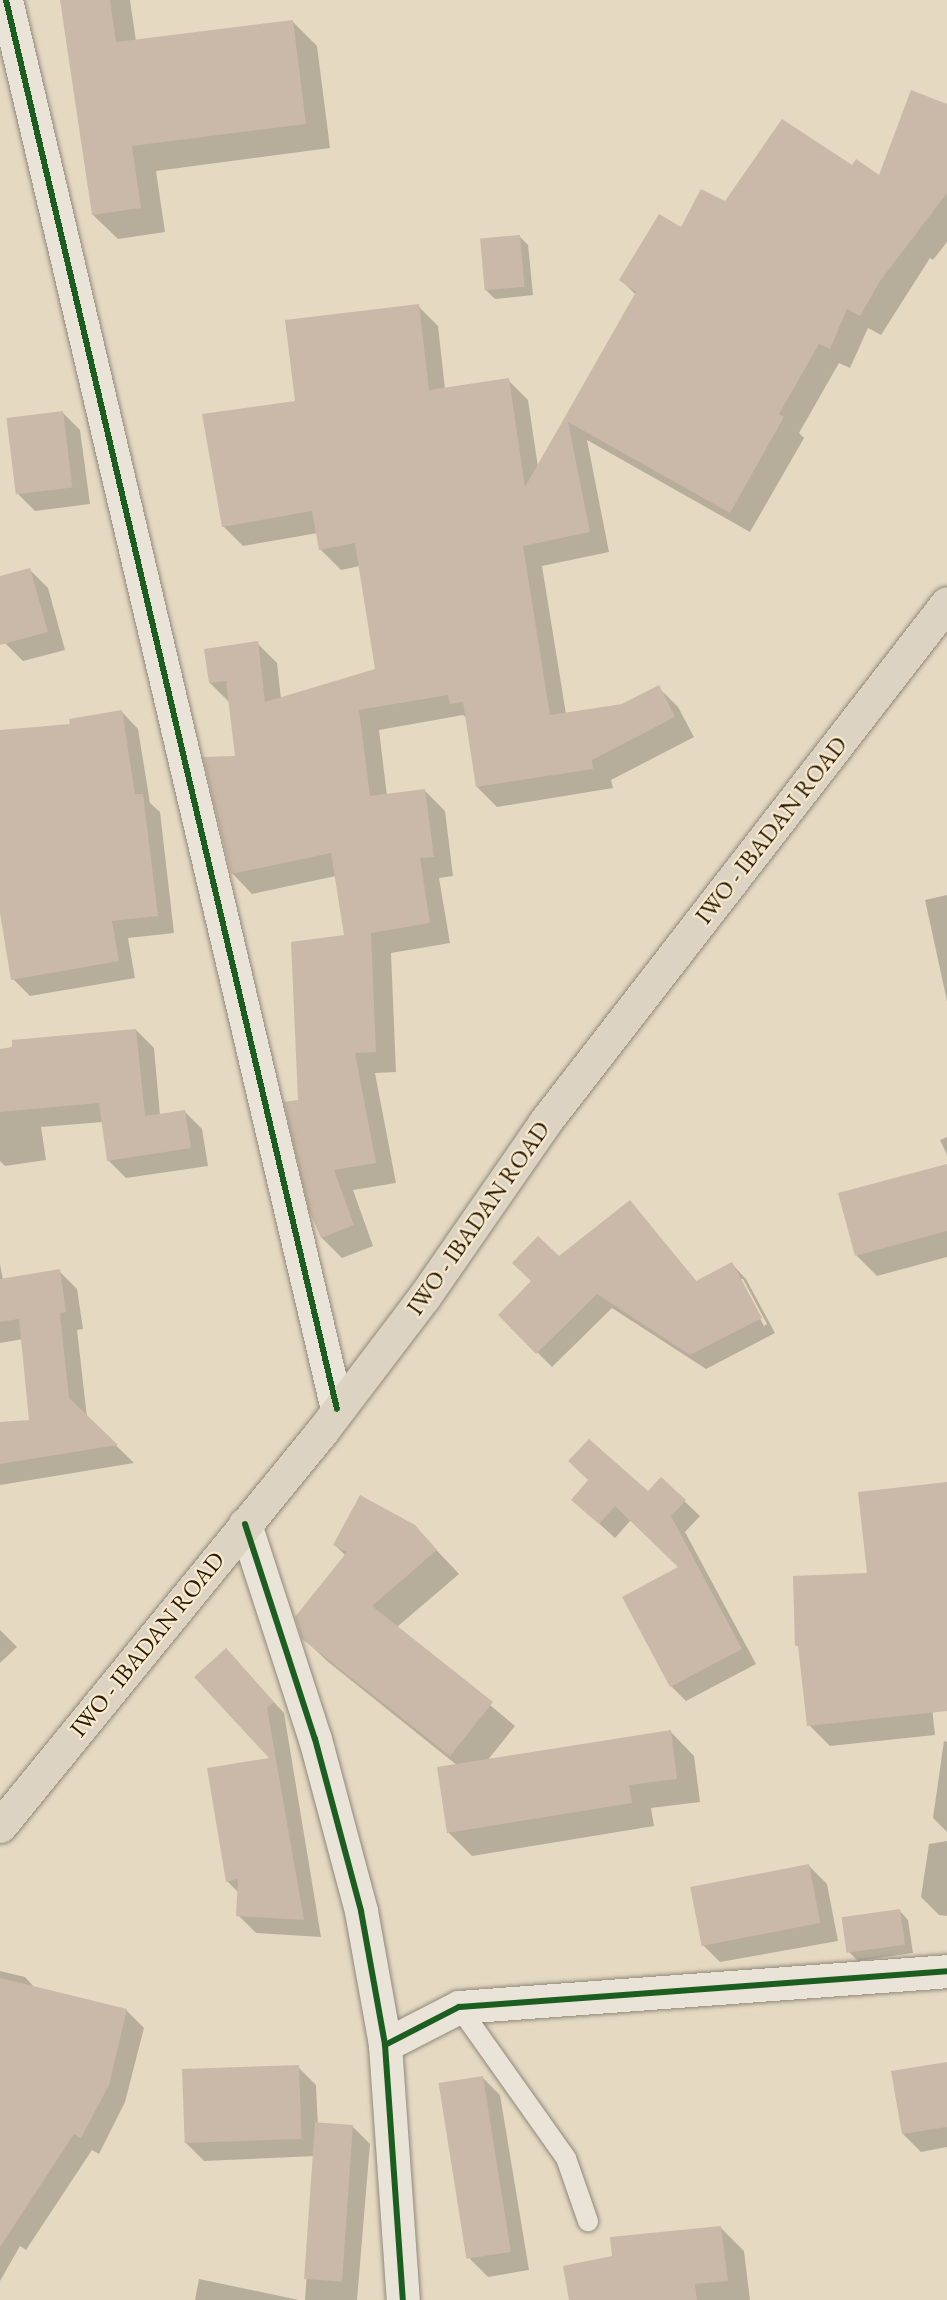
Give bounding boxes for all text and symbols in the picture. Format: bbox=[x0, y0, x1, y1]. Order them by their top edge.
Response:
street label: IWO - IBADAN ROAD bbox=[689, 731, 853, 929]
street label: IWO - IBADAN ROAD bbox=[400, 1116, 556, 1320]
street label: IWO - IBADAN ROAD bbox=[63, 1546, 231, 1742]

